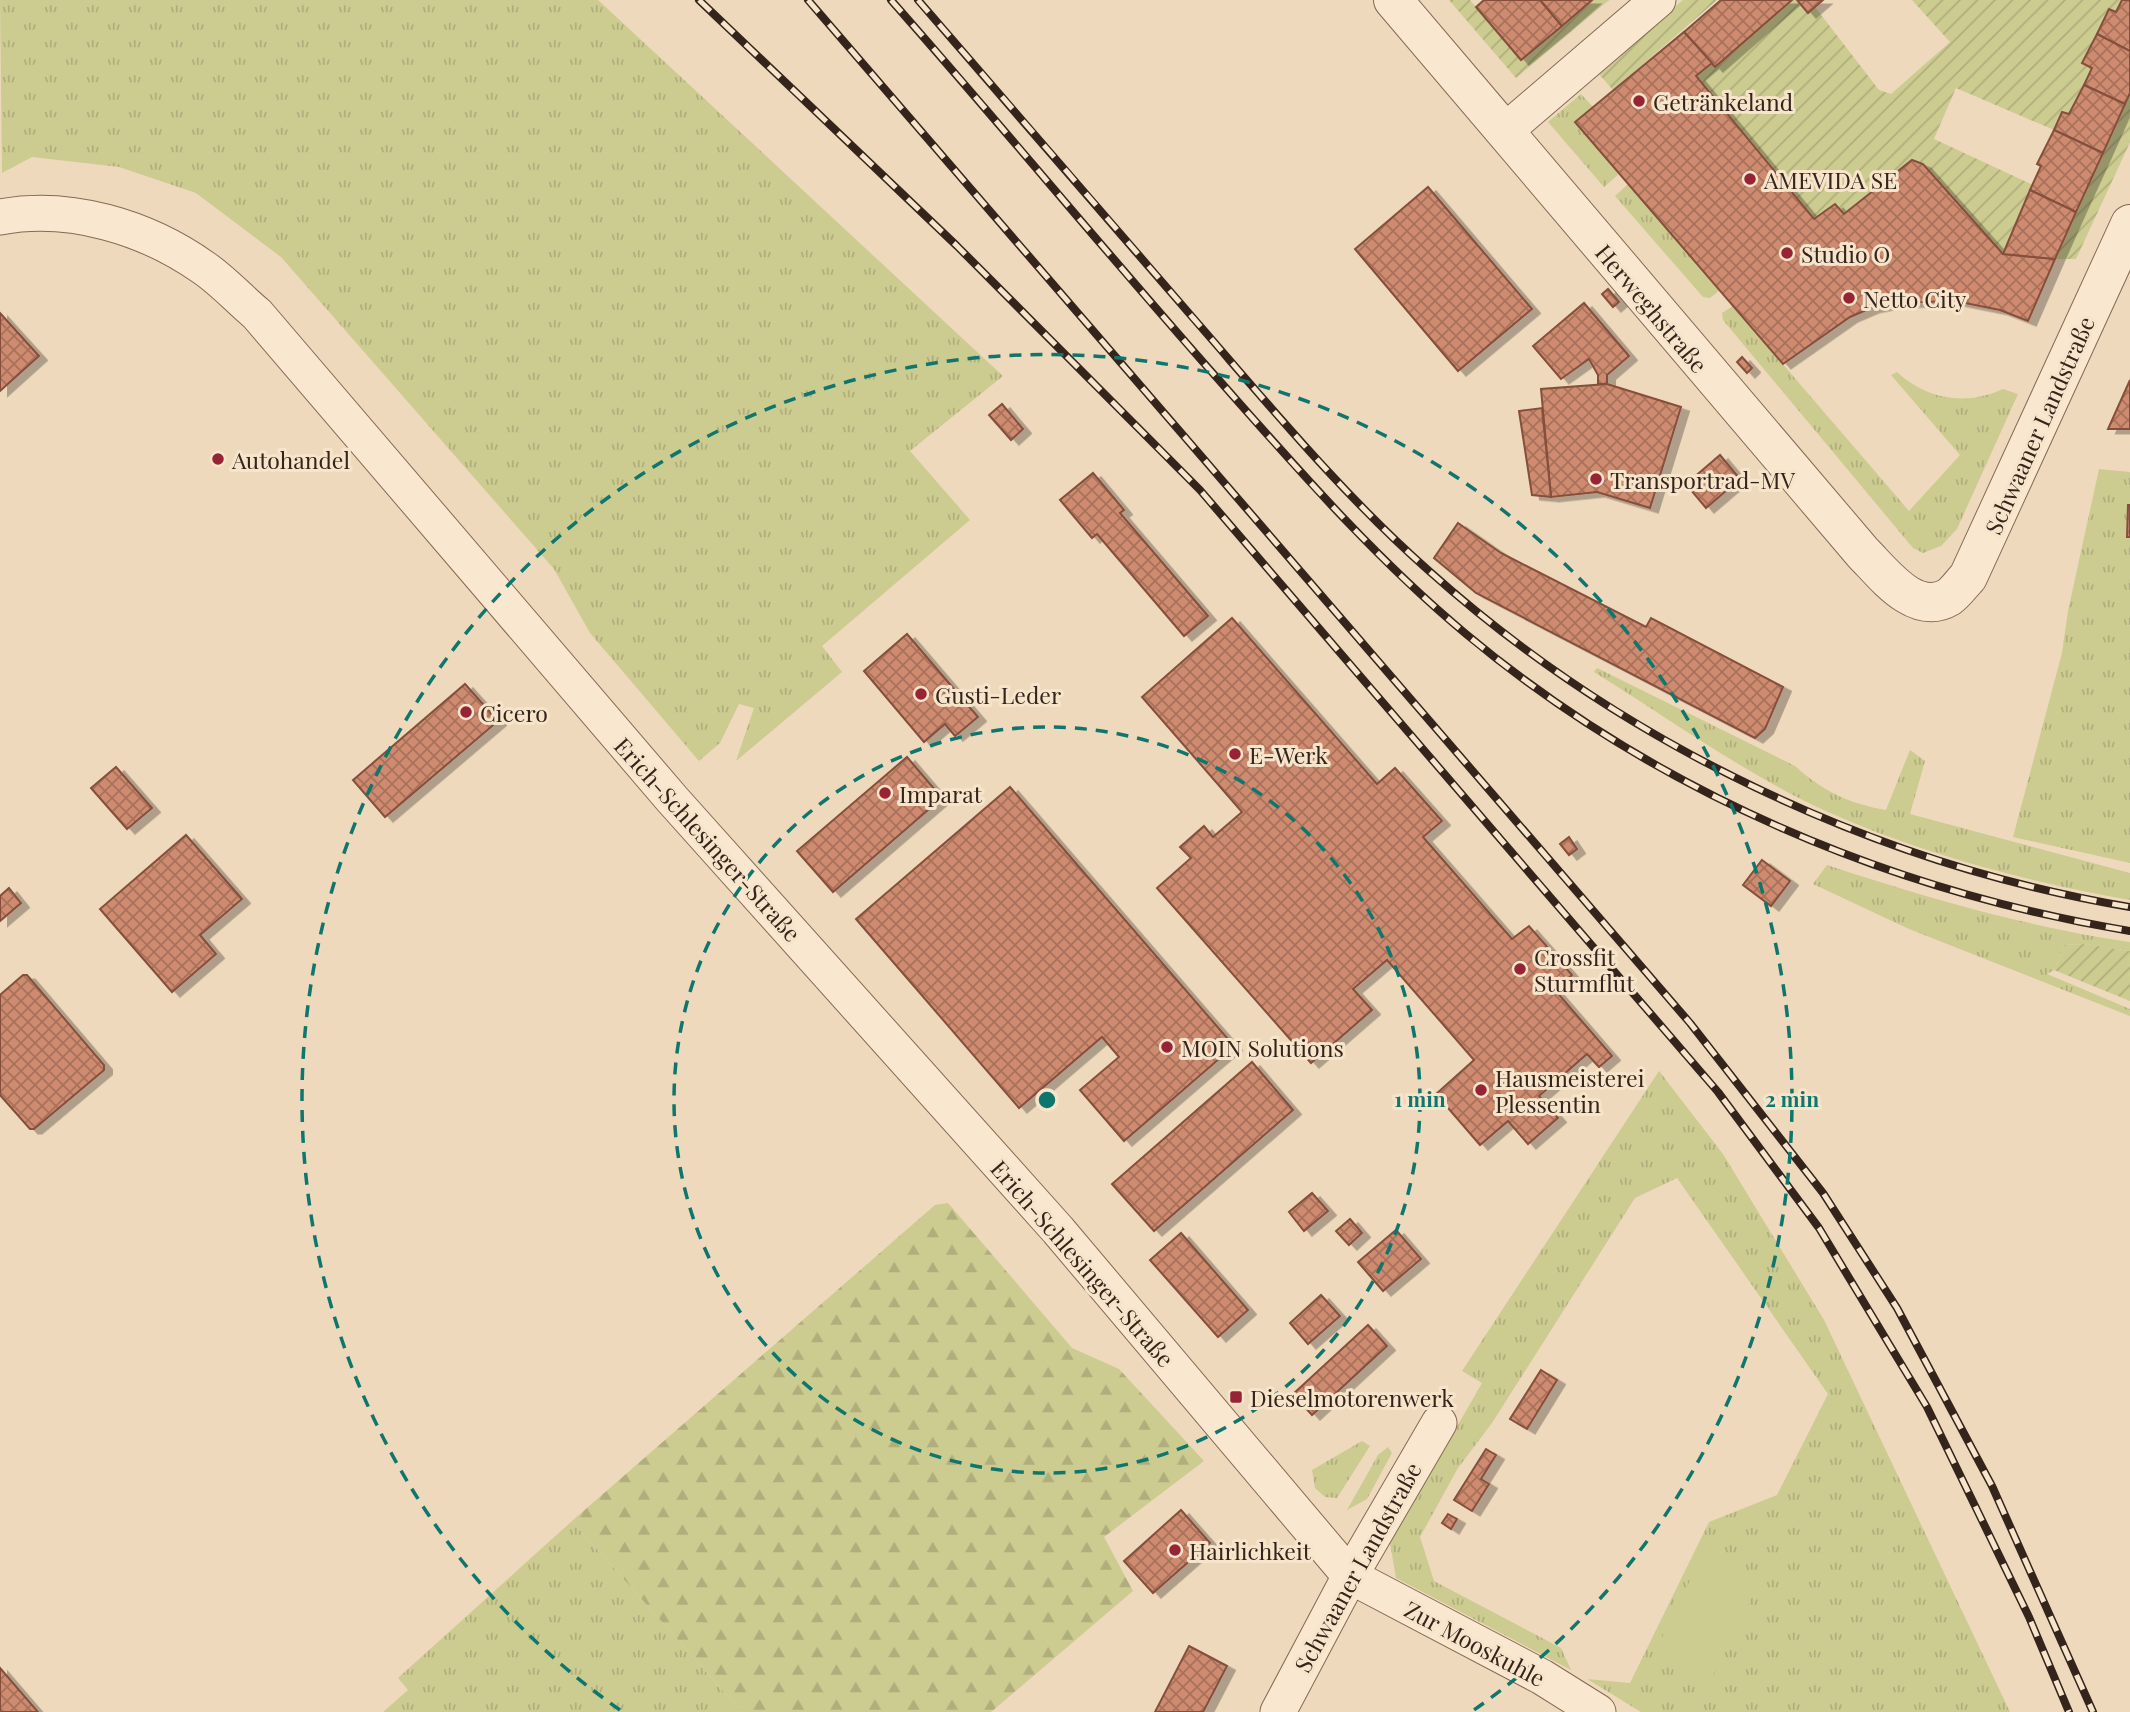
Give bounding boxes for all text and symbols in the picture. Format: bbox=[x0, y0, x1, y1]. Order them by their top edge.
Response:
place label: Getränkeland bbox=[1653, 86, 1793, 117]
marker: Getränkeland bbox=[1631, 93, 1647, 109]
place label: AMEVIDA SE bbox=[1763, 164, 1897, 195]
marker: AMEVIDA SE bbox=[1742, 171, 1758, 187]
street label: Herweghstraße bbox=[1589, 237, 1715, 379]
place label: Studio O bbox=[1801, 238, 1890, 269]
marker: Studio O bbox=[1779, 245, 1795, 261]
place label: Netto City bbox=[1863, 283, 1967, 314]
marker: Netto City bbox=[1841, 290, 1857, 306]
street label: Schwaaner Landstraße bbox=[1977, 311, 2101, 539]
place label: Autohandel bbox=[231, 444, 350, 475]
marker: Autohandel bbox=[210, 451, 226, 467]
place label: Transportrad-MV bbox=[1610, 464, 1796, 495]
marker: Transportrad-MV bbox=[1588, 471, 1604, 487]
place label: Gusti-Leder bbox=[935, 679, 1061, 710]
marker: Gusti-Leder bbox=[913, 686, 929, 702]
place label: Cicero bbox=[480, 697, 548, 728]
marker: Cicero bbox=[458, 704, 474, 720]
street label: Erich-Schlesinger-Straße bbox=[608, 730, 808, 948]
place label: E-Werk bbox=[1249, 739, 1328, 770]
marker: E-Werk bbox=[1227, 746, 1243, 762]
place label: Imparat bbox=[899, 778, 983, 809]
marker: Imparat bbox=[877, 785, 893, 801]
place label: Crossfit Sturmflut bbox=[1534, 941, 1635, 998]
marker: Crossfit Sturmflut bbox=[1512, 961, 1528, 977]
place label: MOIN Solutions bbox=[1181, 1032, 1344, 1063]
marker: MOIN Solutions bbox=[1159, 1039, 1175, 1055]
place label: Hausmeisterei Plessentin bbox=[1495, 1062, 1645, 1119]
marker: Hausmeisterei Plessentin bbox=[1473, 1082, 1489, 1098]
text: 1 min bbox=[1394, 1084, 1446, 1112]
text: 2 min bbox=[1765, 1084, 1819, 1112]
centre of rings bbox=[1035, 1088, 1059, 1112]
street label: Erich-Schlesinger-Straße bbox=[985, 1153, 1181, 1373]
place label: Dieselmotorenwerk bbox=[1250, 1382, 1454, 1413]
marker: Dieselmotorenwerk bbox=[1228, 1389, 1244, 1405]
street label: Schwaaner Landstraße bbox=[1286, 1456, 1428, 1678]
place label: Hairlichkeit bbox=[1189, 1535, 1312, 1566]
marker: Hairlichkeit bbox=[1167, 1542, 1183, 1558]
street label: Zur Mooskuhle bbox=[1399, 1593, 1551, 1693]

